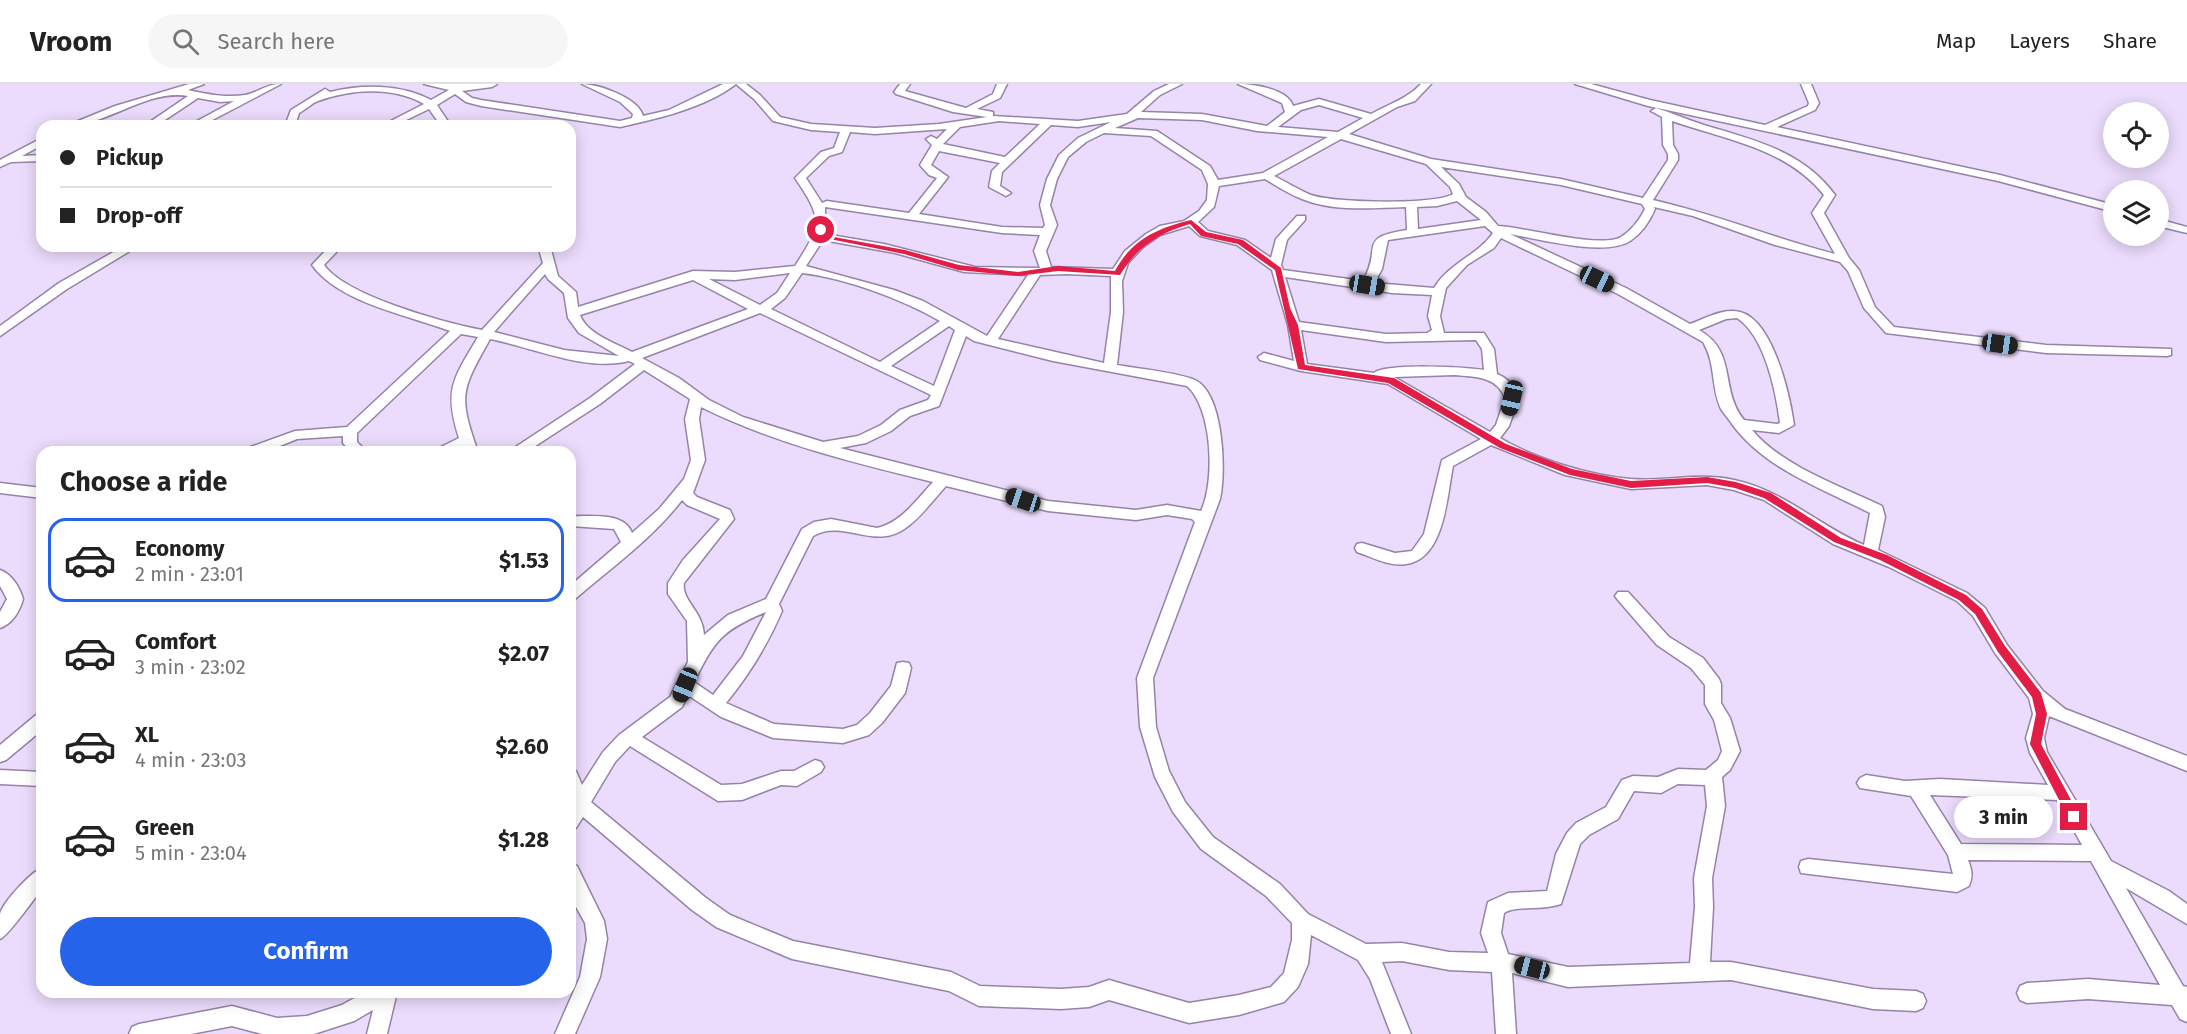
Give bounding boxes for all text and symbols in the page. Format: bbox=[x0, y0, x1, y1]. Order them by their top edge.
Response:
search box bbox=[148, 14, 568, 68]
text: Vroom bbox=[30, 25, 112, 58]
icon: search bbox=[169, 25, 202, 58]
text: Search here bbox=[217, 28, 335, 55]
text: Map bbox=[1936, 28, 1976, 54]
text: Layers bbox=[2009, 28, 2070, 54]
text: Share bbox=[2103, 28, 2157, 54]
map controls bbox=[2103, 102, 2169, 246]
button: locate bbox=[2103, 102, 2169, 168]
text: Pickup bbox=[96, 144, 164, 171]
button: layers bbox=[2103, 180, 2169, 246]
text: Drop-off bbox=[96, 202, 182, 229]
route start bbox=[807, 216, 834, 243]
car bbox=[1577, 263, 1617, 295]
car bbox=[1348, 273, 1386, 297]
car bbox=[1981, 333, 2019, 355]
car bbox=[1499, 378, 1525, 418]
text: Choose a ride bbox=[60, 466, 227, 498]
car bbox=[1003, 486, 1043, 514]
icon: car bbox=[63, 533, 117, 587]
text: Economy bbox=[135, 535, 224, 562]
text: $1.53 bbox=[499, 547, 549, 574]
text: 2 min · 23:01 bbox=[135, 562, 244, 586]
icon: car bbox=[63, 626, 117, 680]
text: Comfort bbox=[135, 628, 216, 655]
text: $2.07 bbox=[498, 640, 549, 667]
text: 3 min · 23:02 bbox=[135, 655, 246, 679]
car bbox=[670, 665, 700, 705]
icon: car bbox=[63, 719, 117, 773]
text: XL bbox=[135, 721, 159, 748]
text: $2.60 bbox=[495, 733, 549, 760]
text: 4 min · 23:03 bbox=[135, 748, 246, 772]
callout: 3 min bbox=[1954, 796, 2053, 838]
route end bbox=[2060, 803, 2087, 830]
text: 3 min bbox=[1979, 805, 2028, 829]
icon: car bbox=[63, 812, 117, 866]
text: Green bbox=[135, 814, 194, 841]
text: $1.28 bbox=[498, 826, 549, 853]
text: 5 min · 23:04 bbox=[135, 841, 247, 865]
button: Confirm bbox=[60, 917, 552, 986]
car bbox=[1512, 955, 1552, 981]

